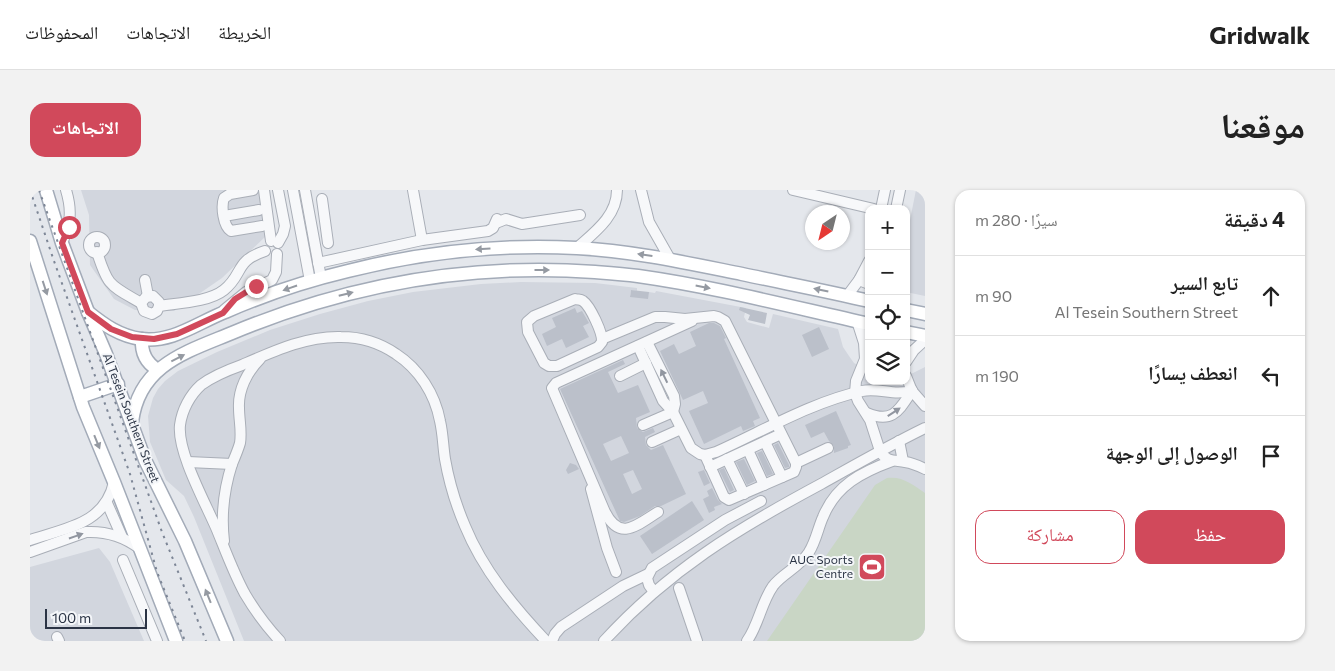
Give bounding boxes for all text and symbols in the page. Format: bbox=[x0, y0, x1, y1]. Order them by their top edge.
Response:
text: Gridwalk bbox=[1209, 20, 1310, 49]
text: المحفوظات bbox=[25, 21, 98, 43]
text: الاتجاهات bbox=[126, 21, 190, 43]
text: الخريطة bbox=[218, 21, 271, 43]
text: موقعنا bbox=[1220, 102, 1305, 145]
button: الاتجاهات bbox=[30, 103, 141, 157]
north arrow bbox=[805, 205, 850, 250]
map controls bbox=[865, 205, 910, 385]
button: + bbox=[865, 205, 910, 250]
text: 4 دقيقة bbox=[1224, 206, 1285, 231]
text: سيرًا · 280 m bbox=[975, 210, 1058, 229]
route start bbox=[58, 216, 81, 239]
one-way arrow bbox=[474, 245, 490, 253]
button: − bbox=[865, 250, 910, 295]
one-way arrow bbox=[636, 251, 652, 259]
one-way arrow bbox=[534, 266, 550, 274]
text: تابع السير bbox=[1171, 271, 1238, 294]
route end bbox=[245, 275, 268, 298]
one-way arrow bbox=[41, 281, 49, 296]
icon: ahead bbox=[1257, 282, 1285, 310]
one-way arrow bbox=[282, 284, 297, 292]
one-way arrow bbox=[695, 284, 711, 292]
one-way arrow bbox=[813, 286, 829, 294]
text: 90 m bbox=[975, 286, 1012, 305]
one-way arrow bbox=[339, 290, 354, 298]
button: locate bbox=[865, 295, 910, 340]
text: Al Tesein Southern Street bbox=[1054, 302, 1238, 321]
button: layers bbox=[865, 340, 910, 385]
street label: Al Tesein Southern Street bbox=[101, 351, 163, 484]
one-way arrow bbox=[171, 354, 185, 362]
text: انعطف يسارًا bbox=[1148, 361, 1238, 384]
icon: left bbox=[1257, 362, 1285, 390]
text: 190 m bbox=[975, 366, 1019, 385]
one-way arrow bbox=[660, 369, 668, 383]
one-way arrow bbox=[887, 408, 901, 417]
one-way arrow bbox=[93, 435, 101, 450]
text: الوصول إلى الوجهة bbox=[1106, 441, 1238, 464]
icon: arrive bbox=[1257, 442, 1285, 470]
button: مشاركة bbox=[975, 510, 1125, 564]
button: حفظ bbox=[1135, 510, 1285, 564]
one-way arrow bbox=[69, 532, 84, 540]
place label: AUC Sports Centre bbox=[789, 552, 853, 580]
sports icon: AUC Sports Centre bbox=[857, 552, 887, 582]
one-way arrow bbox=[204, 589, 212, 603]
scale bar bbox=[45, 606, 148, 629]
text: 100 m bbox=[52, 609, 91, 626]

